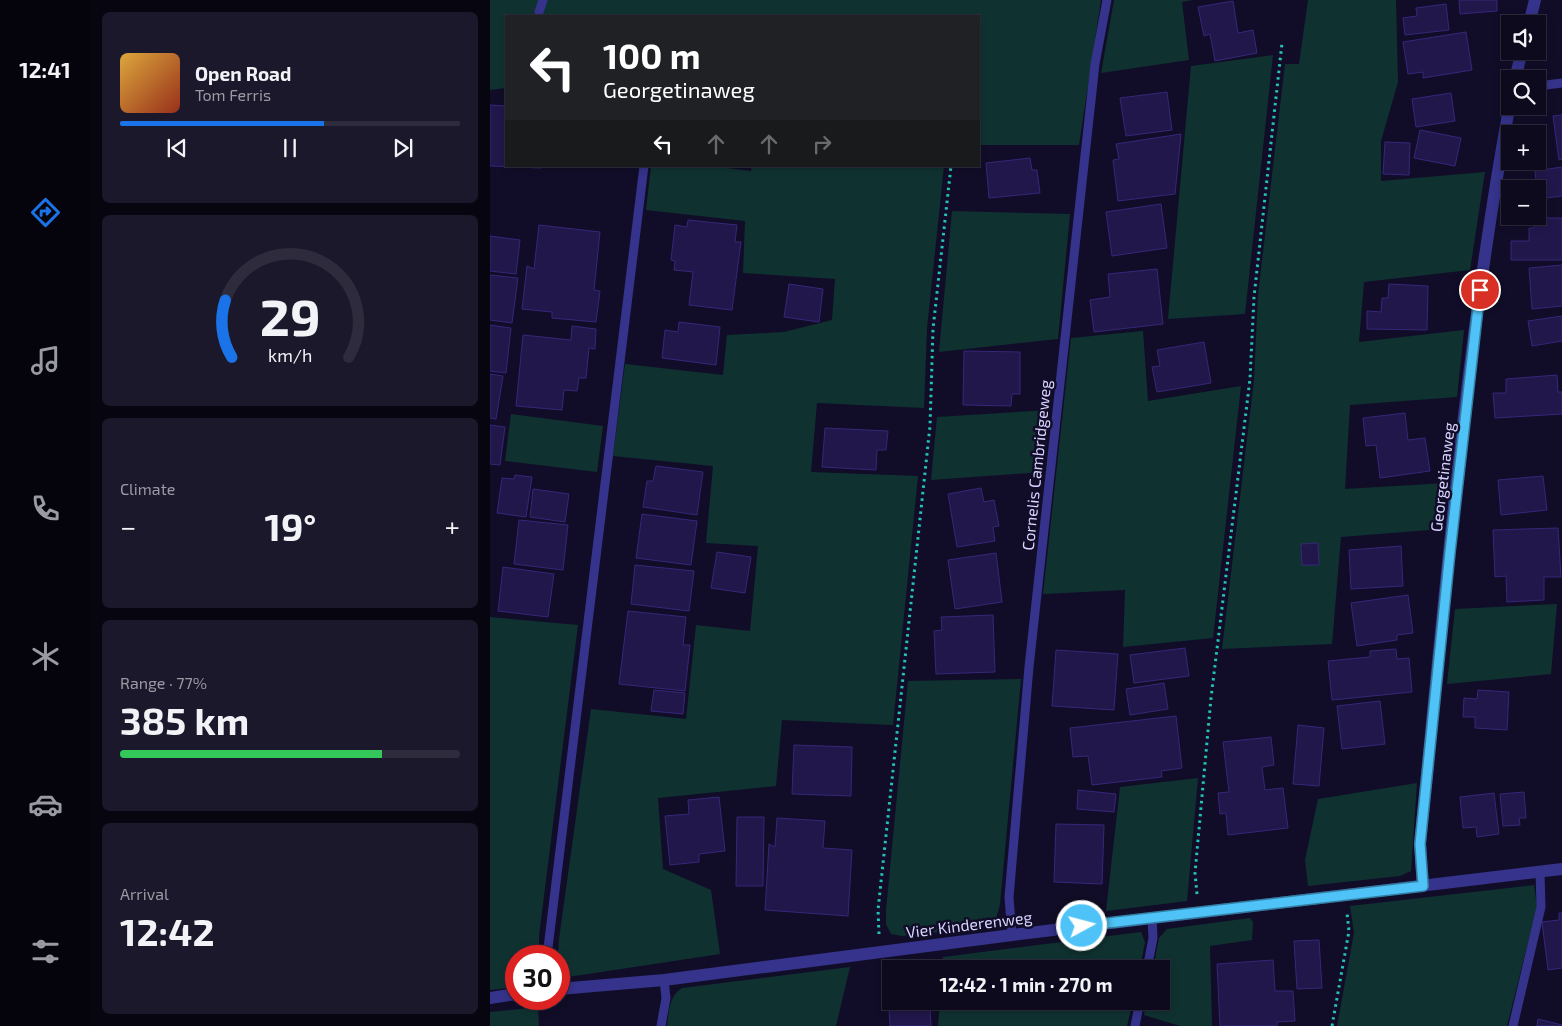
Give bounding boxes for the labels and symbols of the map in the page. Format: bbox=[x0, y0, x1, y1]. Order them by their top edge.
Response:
pin bbox=[1459, 269, 1501, 311]
street label: Cornelis Cambridgeweg bbox=[1018, 379, 1054, 551]
street label: Georgetinaweg bbox=[1426, 421, 1458, 533]
position arrow bbox=[1055, 899, 1107, 951]
street label: Vier Kinderenweg bbox=[905, 907, 1033, 941]
speed limit sign: 30 bbox=[505, 945, 570, 1010]

